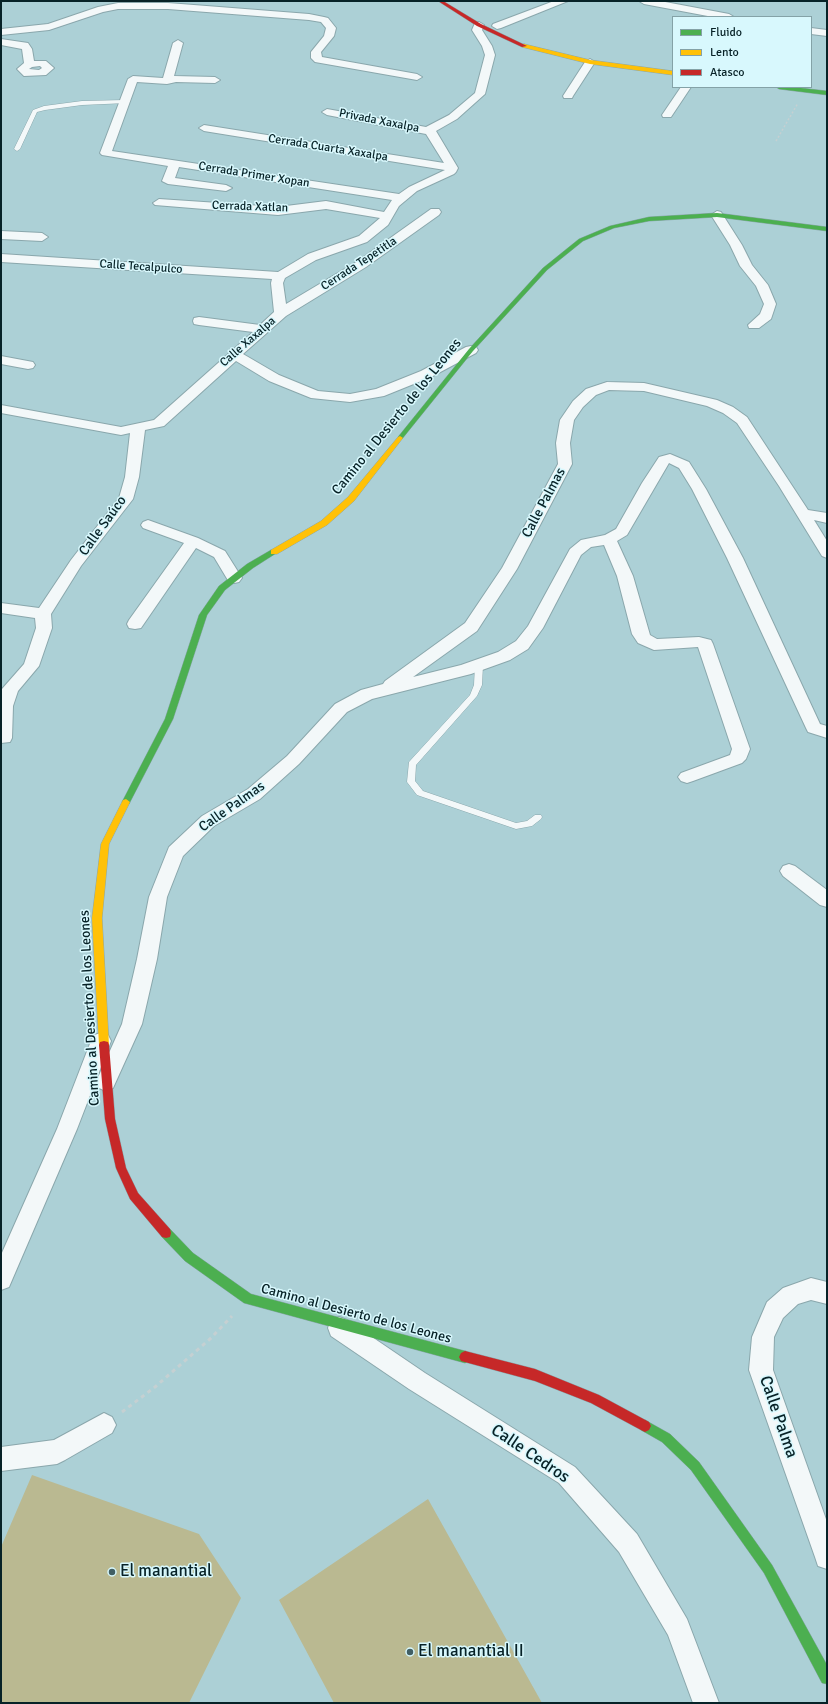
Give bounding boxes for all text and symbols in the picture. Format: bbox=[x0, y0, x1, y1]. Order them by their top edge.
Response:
legend bbox=[672, 16, 812, 88]
text: Fluido bbox=[710, 25, 742, 40]
text: Lento bbox=[710, 45, 739, 60]
text: Atasco bbox=[710, 65, 745, 80]
street label: Privada Xaxalpa bbox=[338, 106, 420, 136]
street label: Cerrada Cuarta Xaxalpa bbox=[267, 131, 389, 165]
street label: Cerrada Primer Xopan bbox=[197, 159, 311, 191]
street label: Cerrada Xatlan bbox=[212, 198, 288, 216]
street label: Cerrada Tepetitla bbox=[318, 234, 400, 294]
street label: Calle Tecalpulco bbox=[99, 257, 183, 277]
street label: Calle Xaxalpa bbox=[217, 314, 279, 370]
street label: Camino al Desierto de los Leones bbox=[329, 335, 465, 499]
street label: Calle Palmas bbox=[519, 465, 569, 541]
street label: Calle Saúco bbox=[76, 493, 130, 559]
street label: Calle Palmas bbox=[196, 778, 268, 836]
street label: Camino al Desierto de los Leones bbox=[76, 910, 104, 1106]
street label: Camino al Desierto de los Leones bbox=[259, 1280, 453, 1348]
street label: Calle Palma bbox=[754, 1373, 802, 1461]
street label: Calle Cedros bbox=[487, 1420, 573, 1488]
place label: El manantial bbox=[120, 1562, 212, 1582]
marker: El manantial bbox=[107, 1567, 117, 1577]
place label: El manantial II bbox=[418, 1642, 524, 1662]
marker: El manantial II bbox=[405, 1647, 415, 1657]

